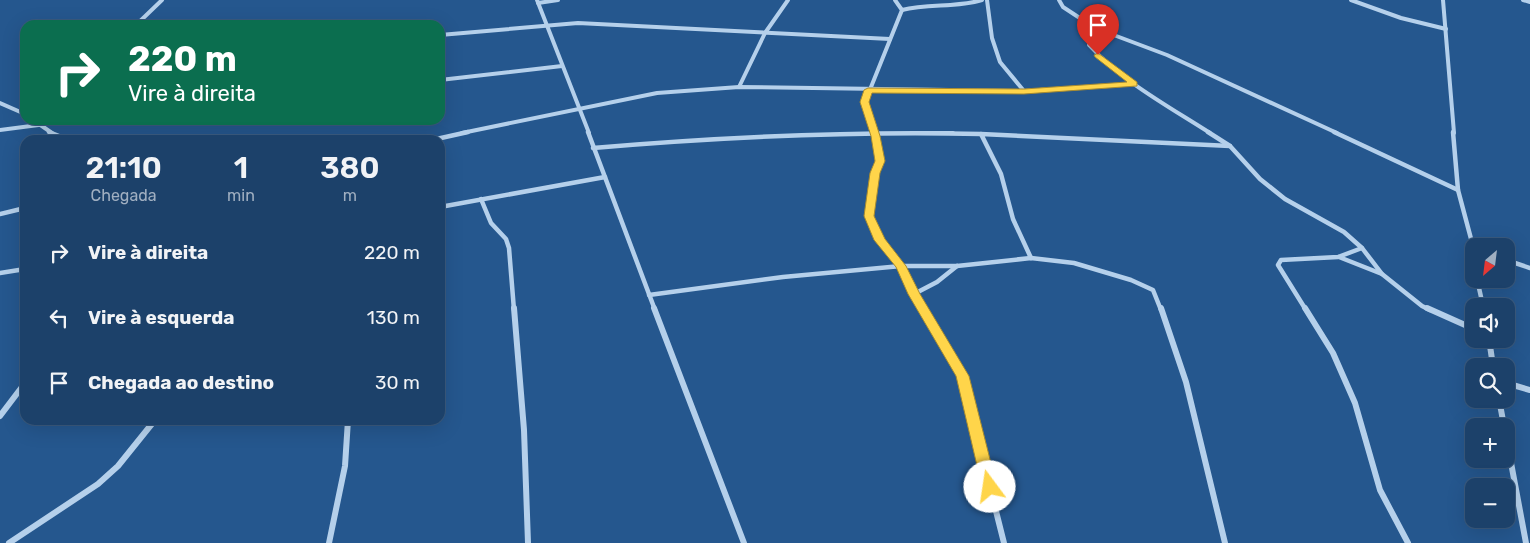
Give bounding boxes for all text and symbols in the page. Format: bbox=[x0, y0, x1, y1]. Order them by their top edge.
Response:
pin bbox=[1077, 4, 1119, 55]
icon: arrive bbox=[1084, 11, 1112, 39]
text: 220 m bbox=[128, 38, 237, 80]
icon: right bbox=[45, 40, 110, 105]
text: Vire à direita bbox=[128, 80, 256, 107]
text: 21:10 bbox=[85, 150, 162, 186]
text: 1 bbox=[234, 150, 248, 186]
text: 380 bbox=[320, 150, 380, 186]
text: Chegada bbox=[90, 186, 157, 205]
text: min bbox=[227, 186, 255, 205]
text: m bbox=[343, 186, 357, 205]
north arrow bbox=[1465, 238, 1515, 288]
map controls bbox=[1465, 238, 1515, 528]
icon: right bbox=[45, 239, 73, 267]
text: Vire à direita bbox=[88, 241, 208, 264]
text: 220 m bbox=[364, 241, 420, 264]
button: sound bbox=[1465, 298, 1515, 348]
icon: left bbox=[45, 304, 73, 332]
text: Vire à esquerda bbox=[88, 306, 235, 329]
text: 130 m bbox=[367, 306, 420, 329]
button: search bbox=[1465, 358, 1515, 408]
icon: arrive bbox=[45, 369, 73, 397]
text: Chegada ao destino bbox=[88, 371, 274, 394]
text: 30 m bbox=[375, 371, 420, 394]
button: + bbox=[1465, 418, 1515, 468]
position arrow bbox=[963, 460, 1015, 512]
button: − bbox=[1465, 478, 1515, 528]

